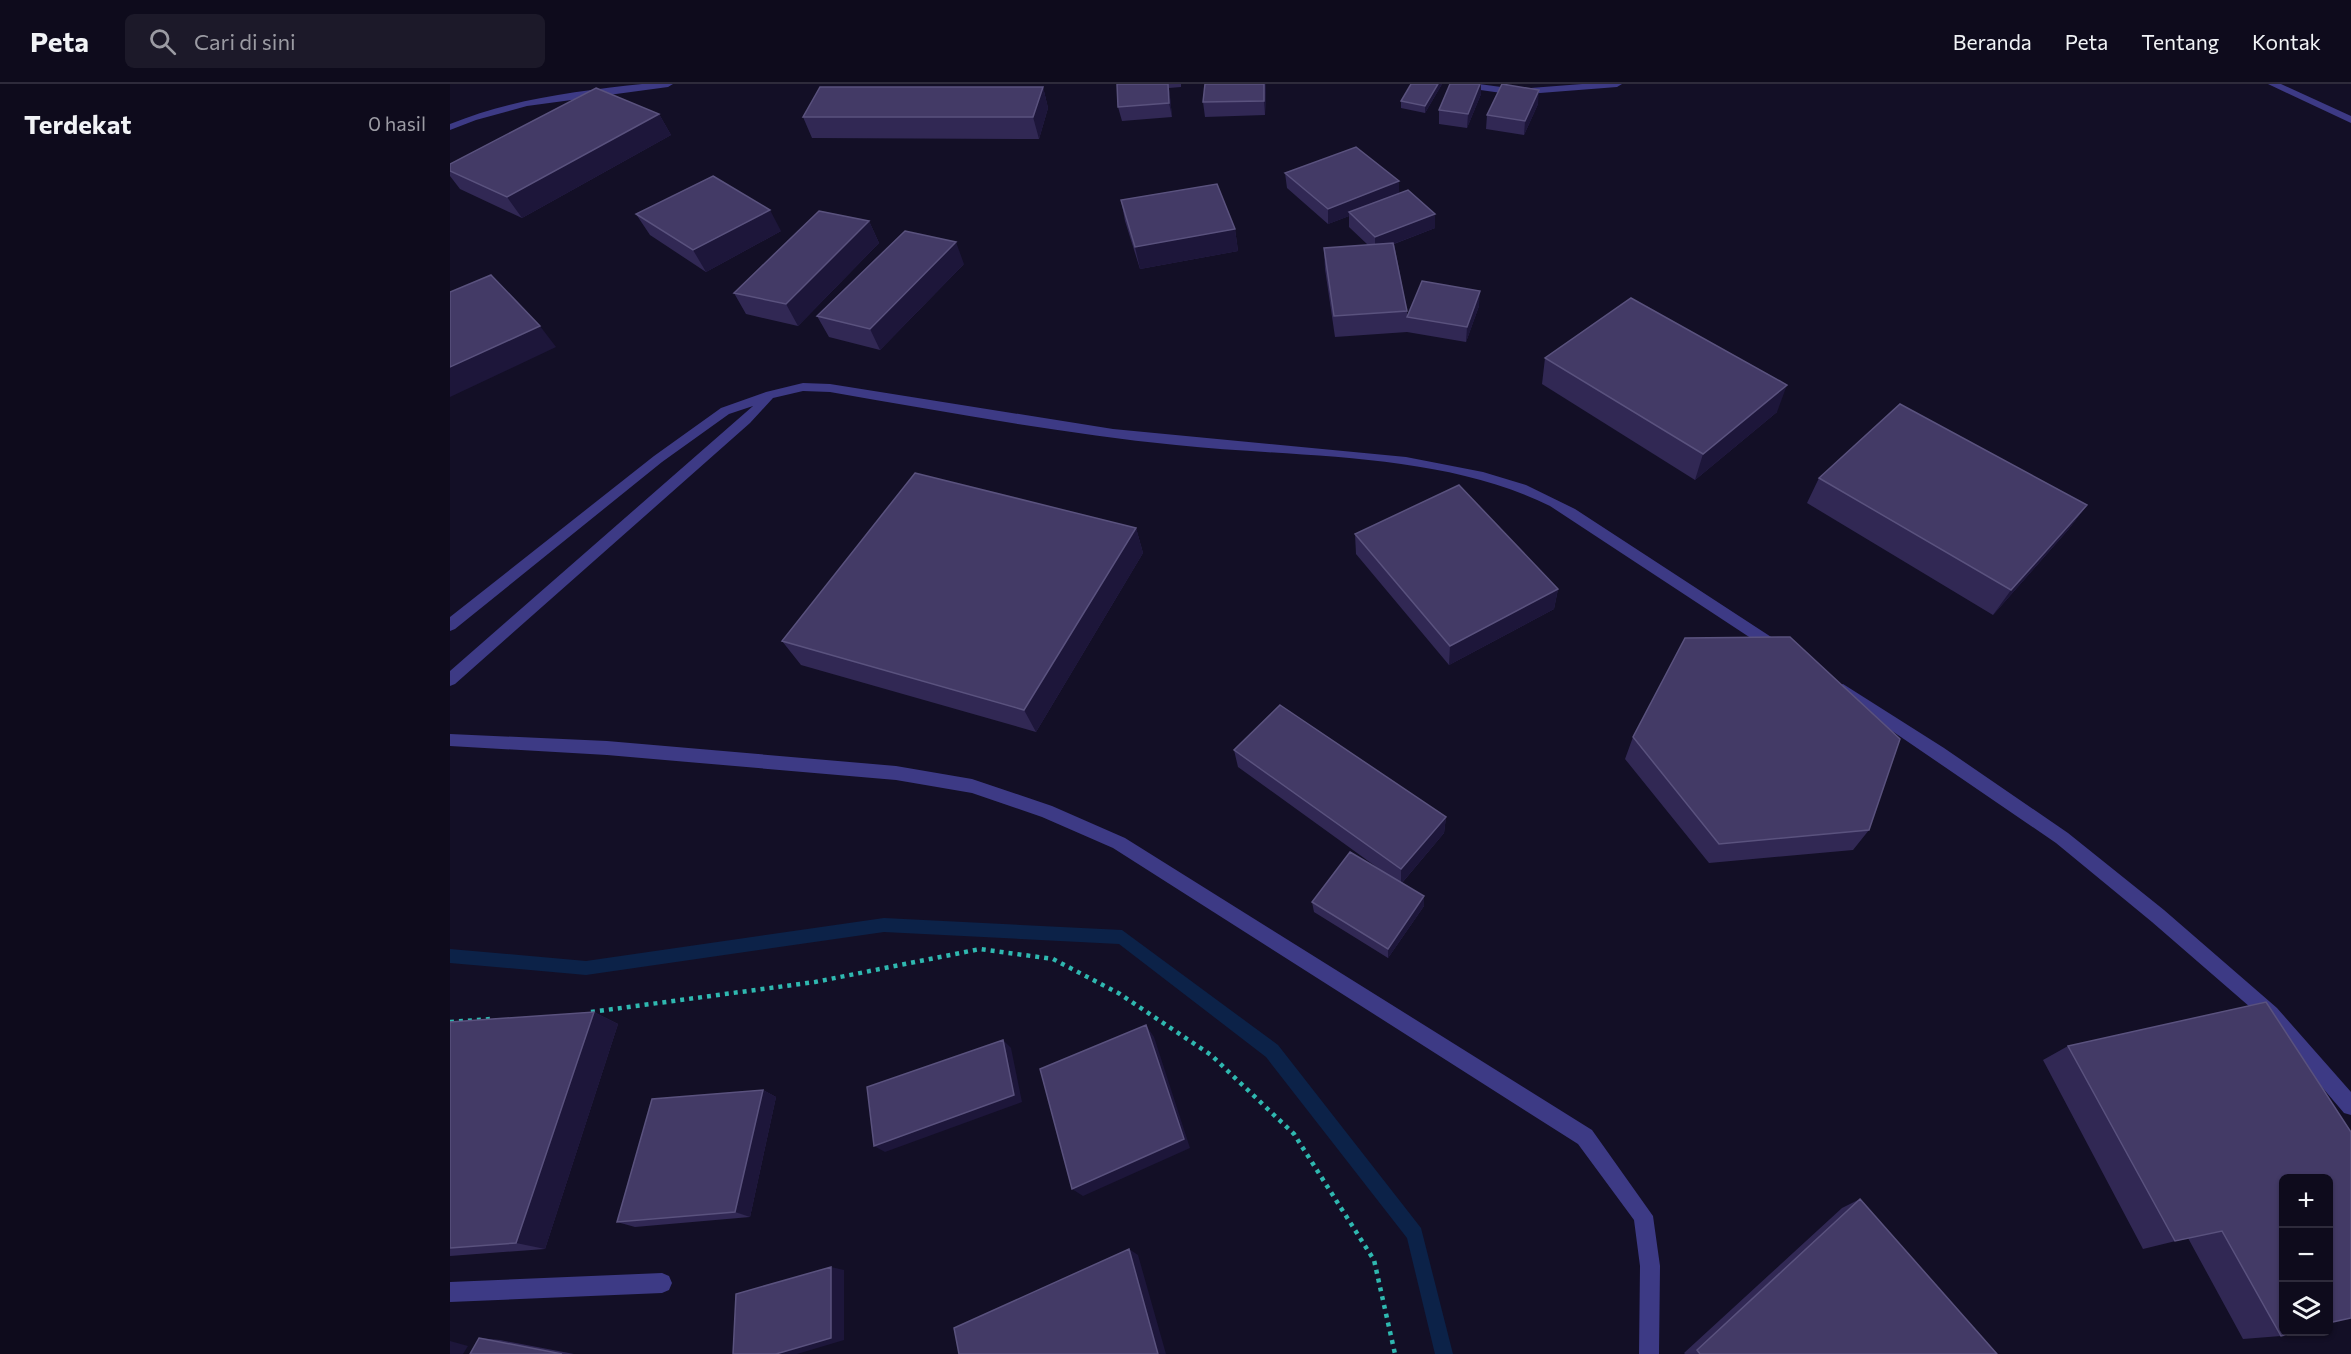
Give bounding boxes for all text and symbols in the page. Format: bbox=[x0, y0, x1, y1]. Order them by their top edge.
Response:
search box bbox=[125, 14, 545, 68]
text: Peta bbox=[30, 24, 89, 58]
icon: search bbox=[146, 25, 179, 58]
text: Cari di sini bbox=[194, 28, 296, 55]
text: Beranda bbox=[1953, 29, 2032, 54]
text: Peta bbox=[2065, 29, 2108, 54]
text: Tentang bbox=[2141, 29, 2219, 54]
text: Kontak bbox=[2252, 29, 2321, 54]
text: Terdekat bbox=[24, 108, 131, 139]
text: 0 hasil bbox=[368, 111, 426, 135]
map controls bbox=[2279, 1174, 2333, 1336]
button: + bbox=[2279, 1174, 2333, 1228]
button: − bbox=[2279, 1228, 2333, 1282]
button: layers bbox=[2279, 1282, 2333, 1336]

